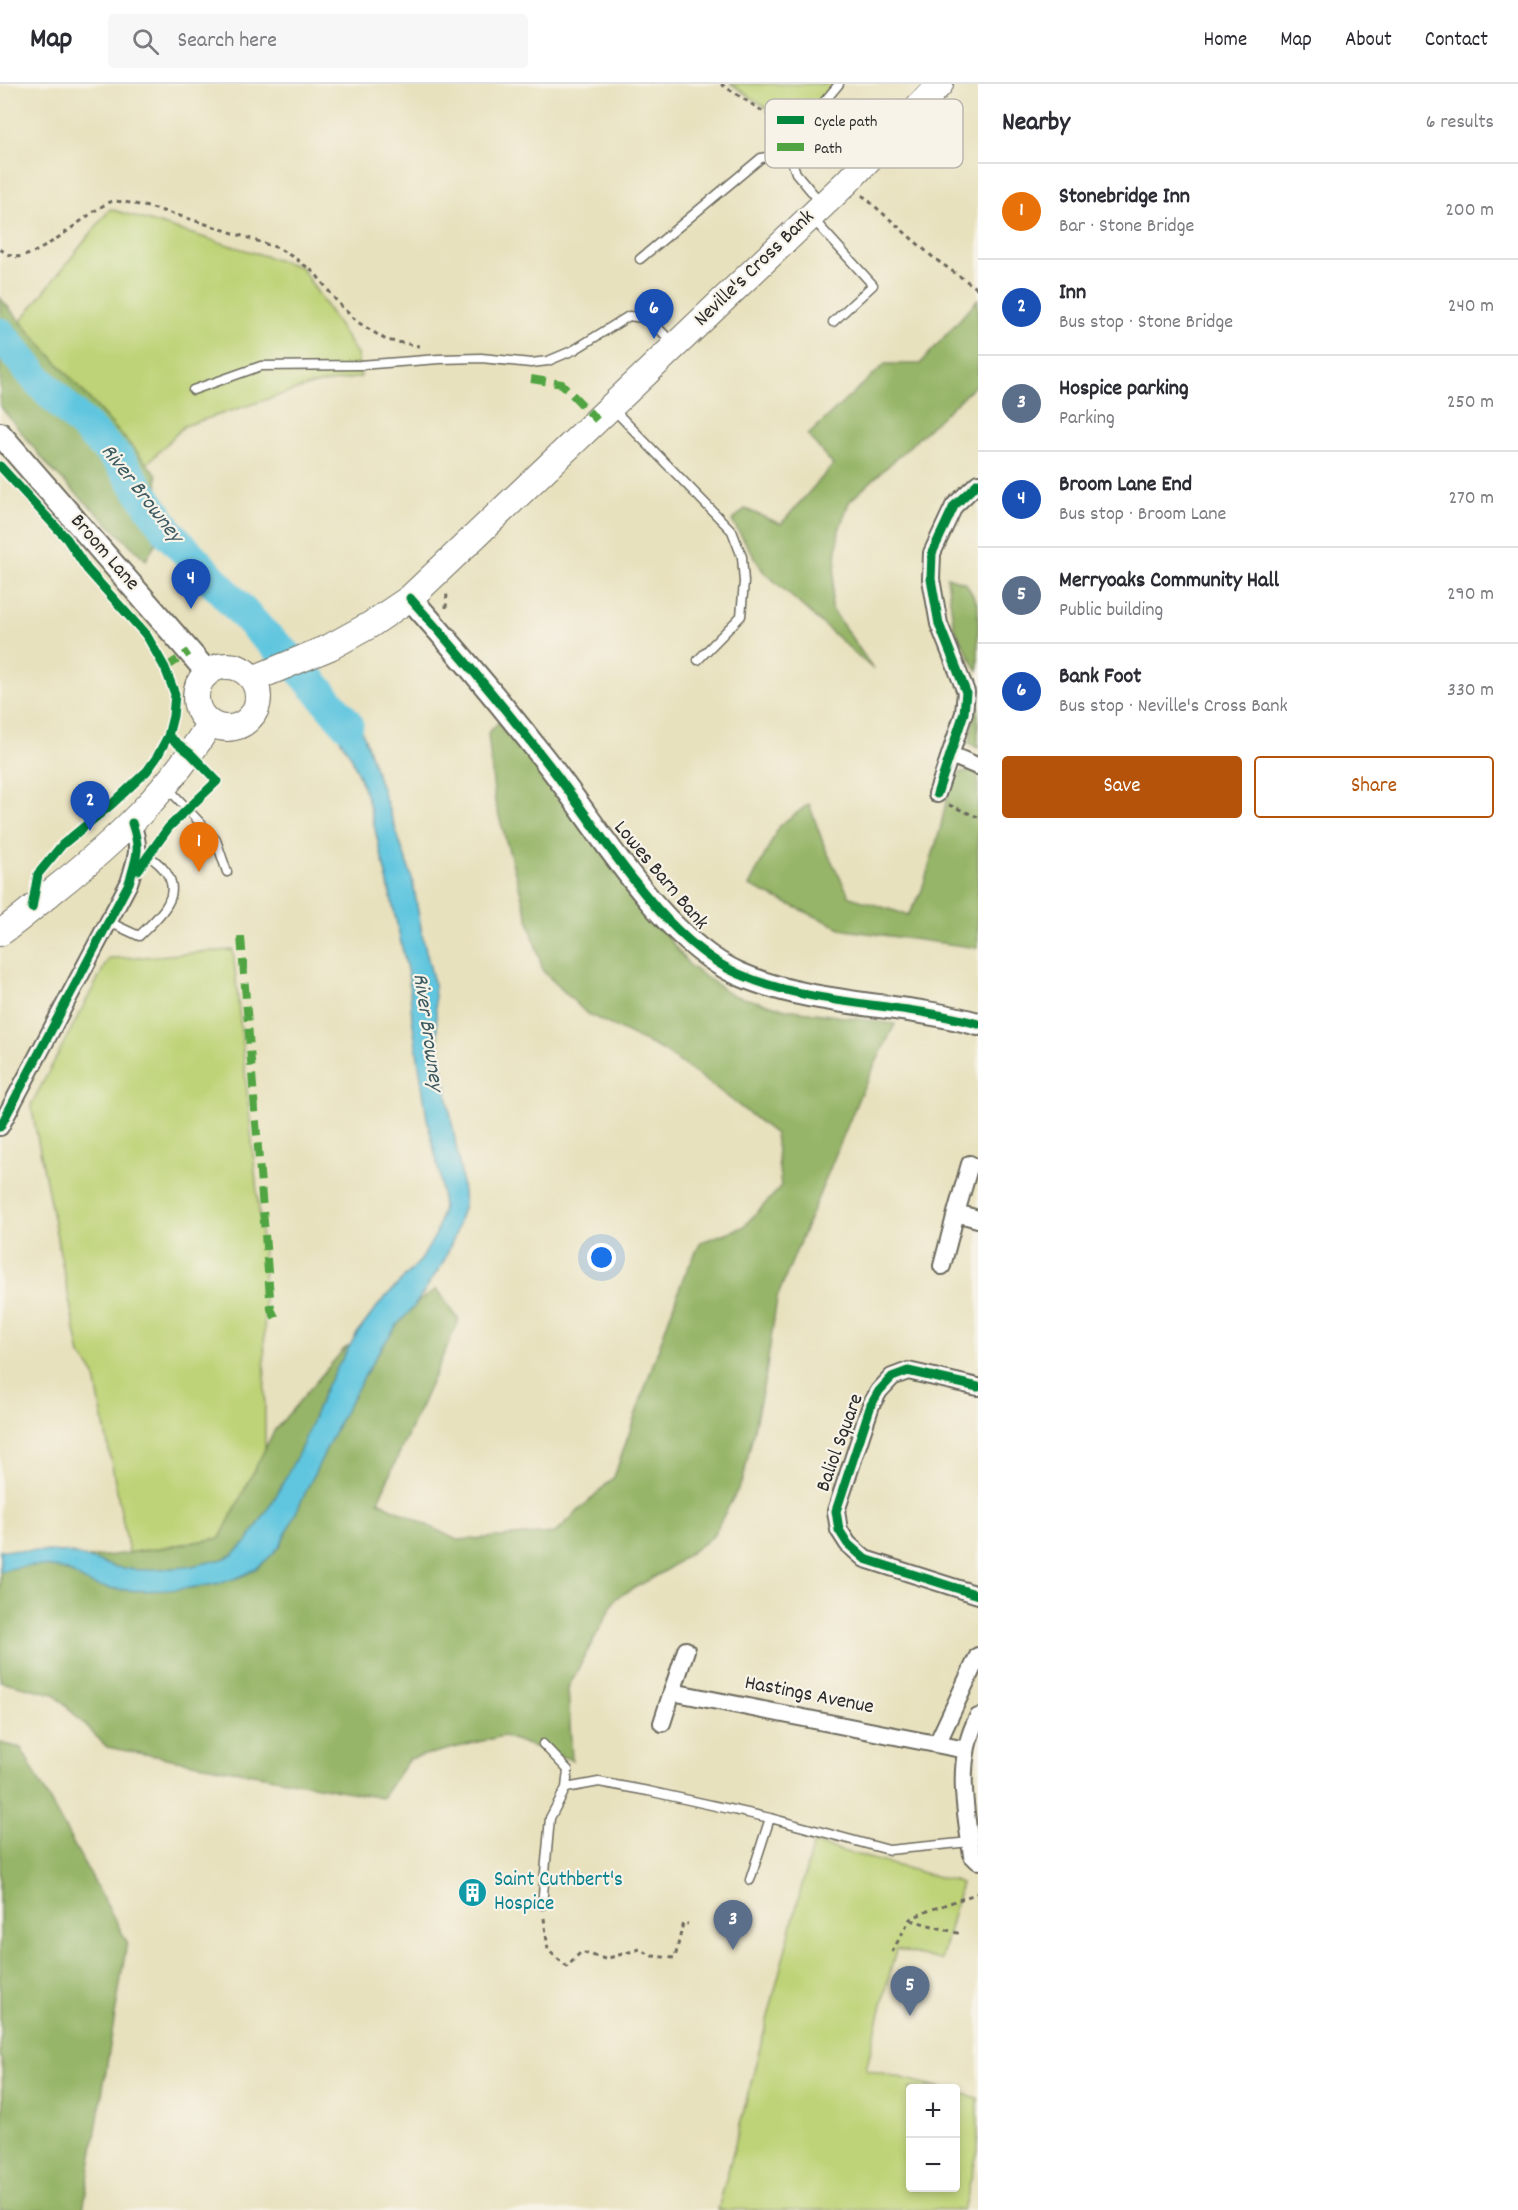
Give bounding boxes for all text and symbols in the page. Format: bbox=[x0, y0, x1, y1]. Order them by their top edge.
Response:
search box bbox=[108, 14, 528, 68]
text: Map bbox=[30, 21, 72, 61]
icon: search bbox=[129, 25, 162, 58]
text: Search here bbox=[177, 26, 277, 57]
text: Home bbox=[1203, 26, 1247, 56]
text: Map bbox=[1280, 26, 1312, 56]
text: About bbox=[1345, 26, 1392, 56]
text: Contact bbox=[1425, 26, 1488, 56]
legend bbox=[765, 99, 963, 168]
text: Nearby bbox=[1002, 105, 1070, 142]
text: 6 results bbox=[1426, 109, 1494, 137]
text: Cycle path bbox=[814, 111, 877, 134]
text: Path bbox=[814, 138, 842, 161]
text: Stonebridge Inn bbox=[1059, 182, 1190, 213]
text: 1 bbox=[1019, 197, 1024, 225]
text: 200 m bbox=[1445, 197, 1494, 225]
street label: Neville's Cross Bank bbox=[688, 204, 822, 334]
text: Bar · Stone Bridge bbox=[1059, 213, 1194, 241]
text: Inn bbox=[1059, 278, 1086, 309]
pin: 6 bbox=[634, 290, 674, 339]
text: 2 bbox=[1017, 293, 1026, 321]
text: 240 m bbox=[1448, 293, 1494, 321]
text: Bus stop · Stone Bridge bbox=[1059, 309, 1233, 337]
text: Hospice parking bbox=[1059, 374, 1189, 405]
text: 3 bbox=[1017, 389, 1026, 417]
text: 250 m bbox=[1447, 389, 1494, 417]
text: Parking bbox=[1059, 405, 1115, 433]
water label: River Browney bbox=[92, 438, 191, 553]
text: Broom Lane End bbox=[1059, 470, 1192, 501]
text: 4 bbox=[1017, 485, 1026, 513]
text: 270 m bbox=[1448, 485, 1494, 513]
text: Bus stop · Broom Lane bbox=[1059, 501, 1226, 529]
street label: Broom Lane bbox=[62, 508, 146, 598]
pin: 4 bbox=[172, 560, 210, 609]
text: Merryoaks Community Hall bbox=[1059, 566, 1279, 597]
text: 5 bbox=[1017, 581, 1026, 609]
text: 290 m bbox=[1447, 581, 1494, 609]
text: Public building bbox=[1059, 597, 1163, 625]
text: Bank Foot bbox=[1059, 662, 1141, 693]
text: 6 bbox=[1017, 677, 1026, 705]
text: 330 m bbox=[1447, 677, 1494, 705]
text: Bus stop · Neville's Cross Bank bbox=[1059, 693, 1288, 721]
button: Save bbox=[1002, 756, 1242, 818]
button: Share bbox=[1254, 756, 1494, 818]
pin: 2 bbox=[70, 782, 110, 831]
street label: Lowes Barn Bank bbox=[605, 815, 715, 937]
pin: 1 bbox=[180, 822, 218, 872]
water label: River Browney bbox=[403, 971, 451, 1096]
your location bbox=[587, 1243, 616, 1272]
street label: Baliol Square bbox=[809, 1390, 873, 1496]
street label: Hastings Avenue bbox=[742, 1669, 876, 1723]
place label: Saint Cuthbert's Hospice bbox=[494, 1866, 623, 1920]
building icon: Saint Cuthbert's Hospice bbox=[457, 1877, 489, 1909]
pin: 3 bbox=[714, 1900, 752, 1950]
pin: 5 bbox=[890, 1966, 930, 2016]
map controls bbox=[906, 2084, 960, 2192]
button: + bbox=[906, 2084, 960, 2138]
button: − bbox=[906, 2138, 960, 2192]

